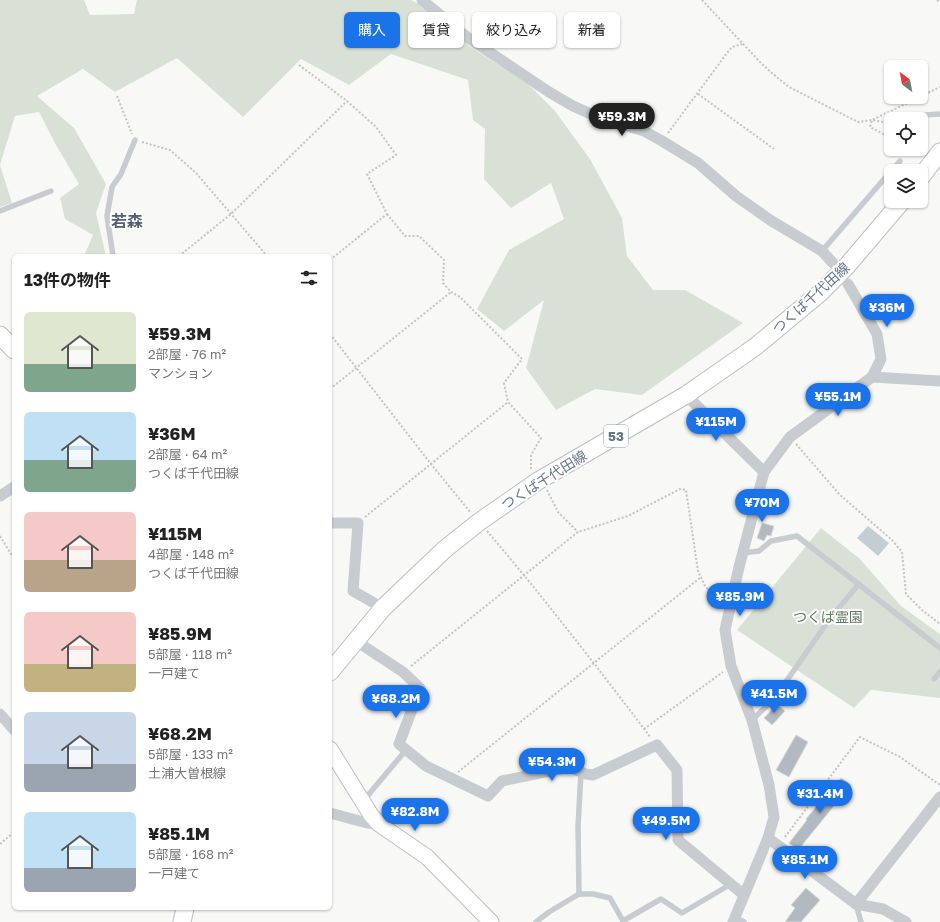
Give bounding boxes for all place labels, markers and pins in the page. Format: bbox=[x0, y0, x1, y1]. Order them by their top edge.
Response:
pin: ¥59.3M bbox=[589, 103, 655, 137]
pin: ¥36M bbox=[863, 294, 911, 328]
pin: ¥55.1M bbox=[805, 383, 871, 417]
pin: ¥115M bbox=[688, 408, 744, 442]
pin: ¥70M bbox=[738, 489, 786, 523]
pin: ¥85.9M bbox=[707, 583, 773, 617]
pin: ¥41.5M bbox=[741, 680, 807, 714]
pin: ¥68.2M bbox=[363, 685, 429, 719]
pin: ¥54.3M bbox=[519, 748, 585, 782]
pin: ¥31.4M bbox=[787, 780, 853, 814]
pin: ¥82.8M bbox=[382, 798, 448, 832]
pin: ¥49.5M bbox=[633, 807, 699, 841]
pin: ¥85.1M bbox=[772, 846, 838, 880]

